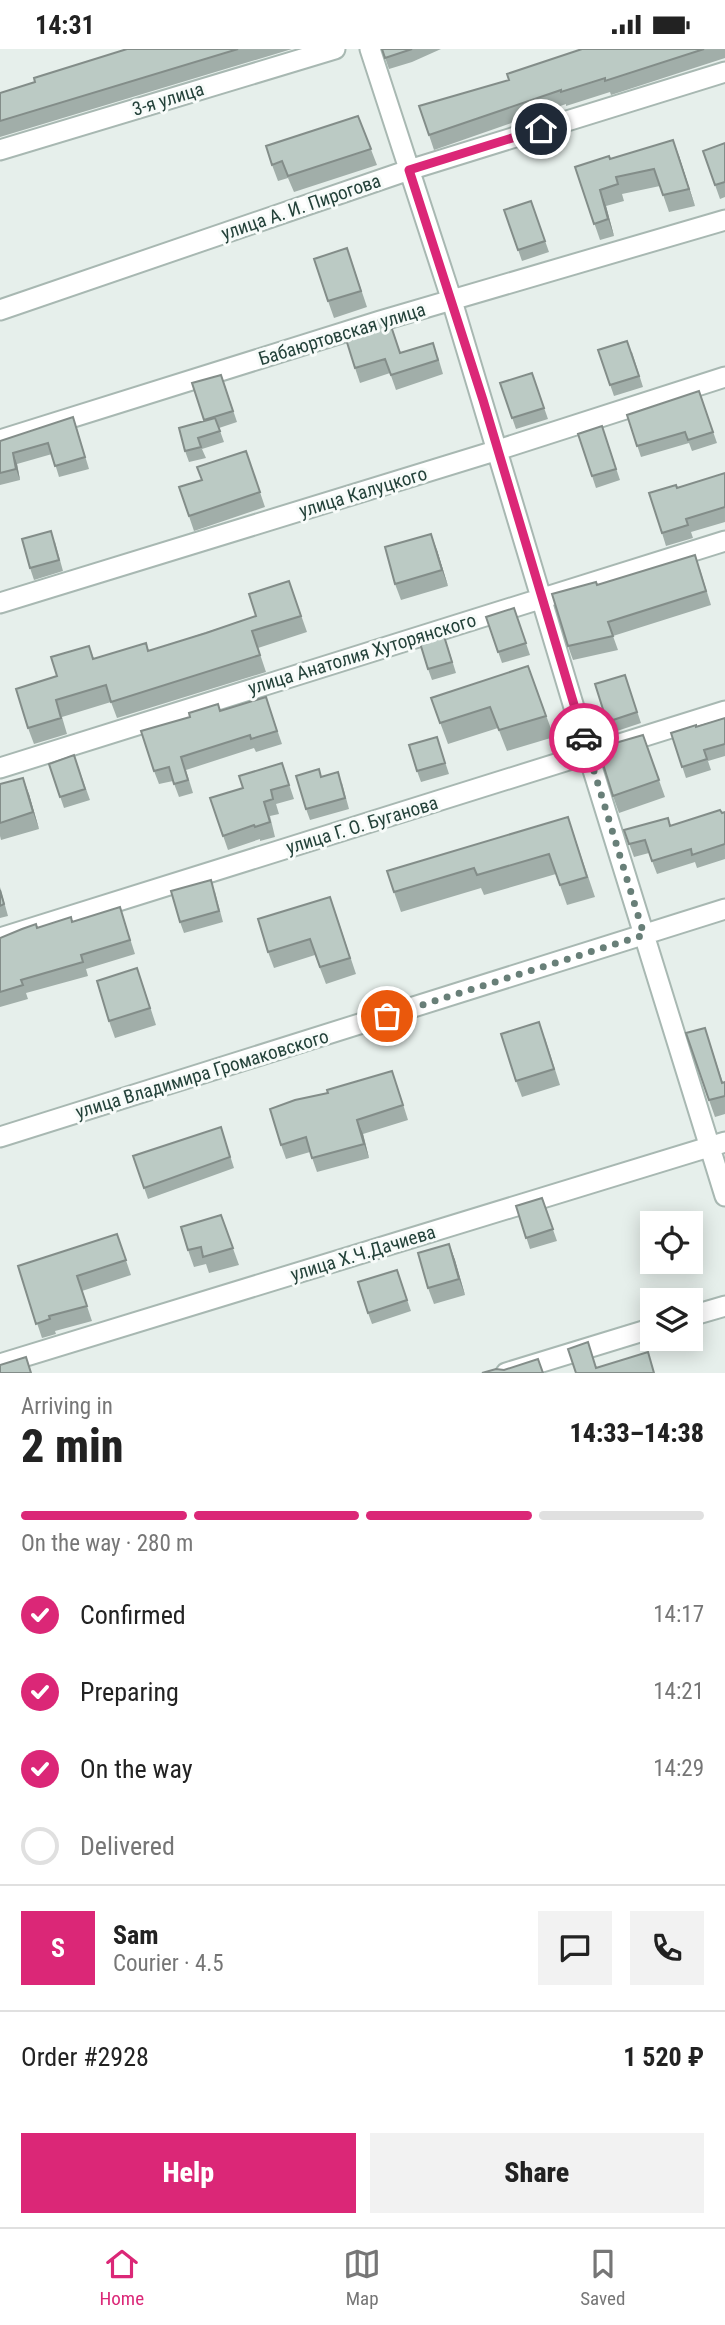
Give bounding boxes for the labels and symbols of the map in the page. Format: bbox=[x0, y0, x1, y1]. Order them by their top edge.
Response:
street label: 3-я улица bbox=[129, 77, 207, 121]
pin bbox=[511, 99, 571, 159]
street label: улица А. И. Пирогова bbox=[218, 169, 384, 245]
street label: Бабаюртовская улица bbox=[256, 298, 428, 370]
street label: улица Калуцкого bbox=[296, 462, 430, 522]
street label: улица Анатолия Хуторянского bbox=[245, 608, 479, 700]
courier bbox=[549, 703, 619, 773]
street label: улица Г. О. Буганова bbox=[283, 791, 441, 859]
pin bbox=[357, 986, 417, 1046]
street label: улица Владимира Громаковского bbox=[73, 1024, 331, 1124]
street label: улица Х.Ч.Дачиева bbox=[288, 1220, 438, 1286]

